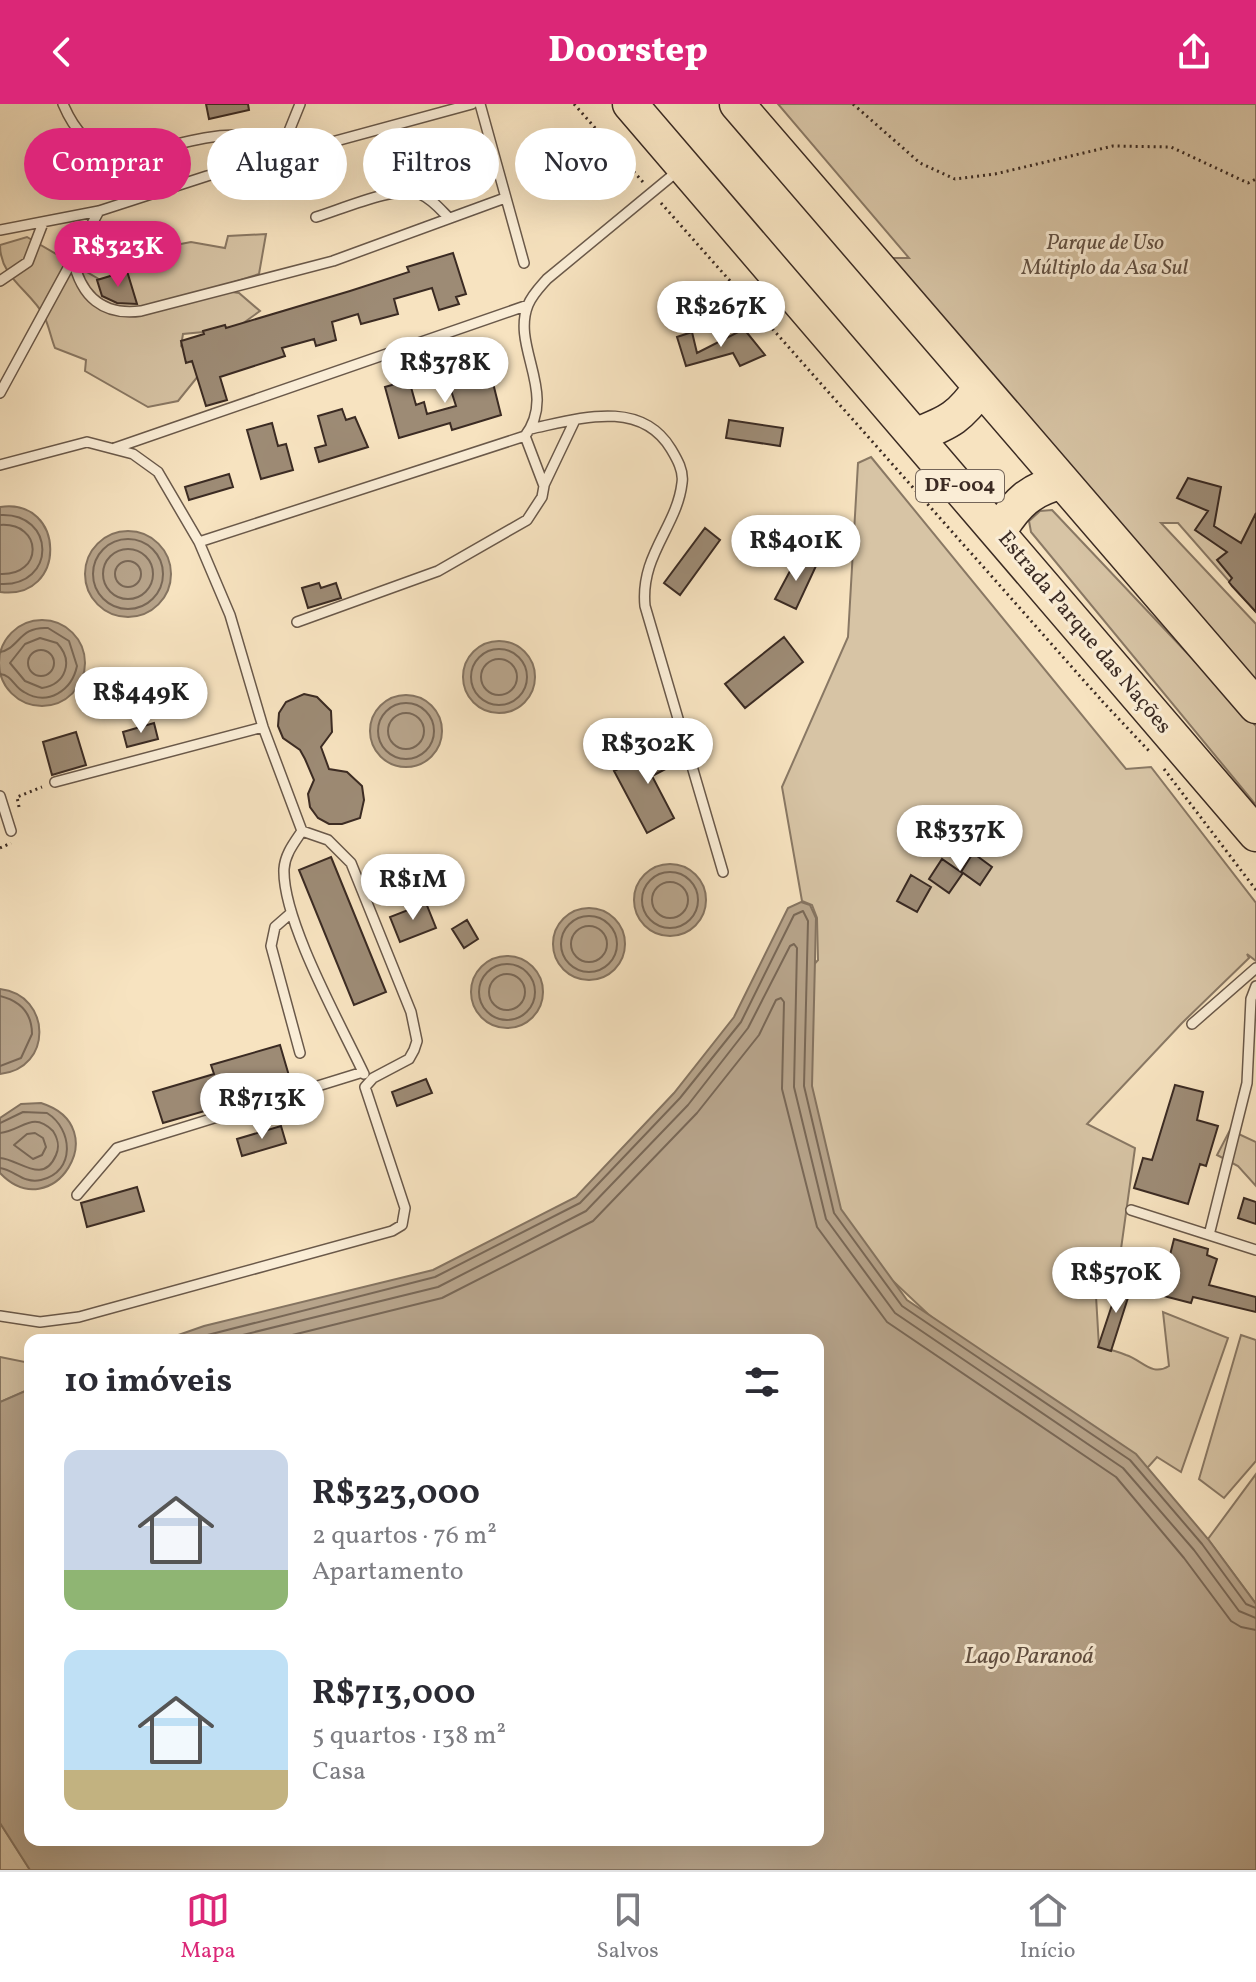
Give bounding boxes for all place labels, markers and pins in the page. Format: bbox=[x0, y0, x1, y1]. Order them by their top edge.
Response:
pin: R$323K bbox=[53, 221, 183, 289]
pin: R$267K bbox=[656, 281, 786, 349]
pin: R$378K bbox=[380, 337, 510, 405]
pin: R$401K bbox=[731, 515, 861, 583]
pin: R$449K bbox=[76, 667, 206, 735]
pin: R$302K bbox=[583, 718, 713, 786]
pin: R$337K bbox=[895, 805, 1025, 873]
pin: R$1M bbox=[366, 854, 460, 922]
pin: R$713K bbox=[197, 1073, 327, 1141]
pin: R$570K bbox=[1051, 1247, 1181, 1315]

